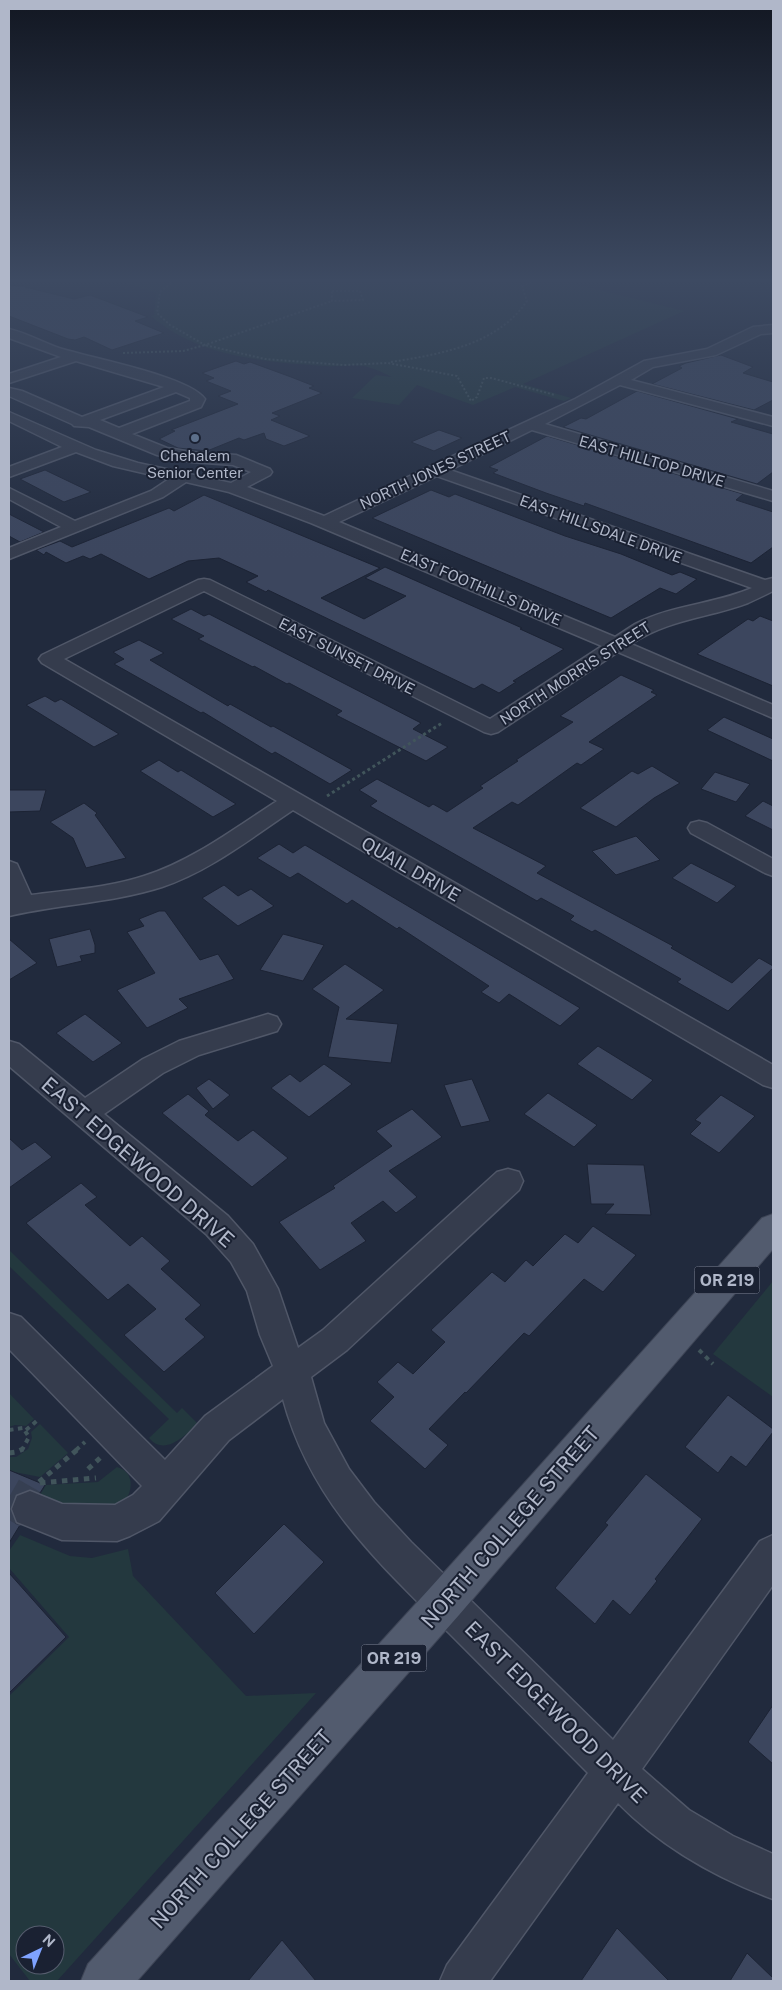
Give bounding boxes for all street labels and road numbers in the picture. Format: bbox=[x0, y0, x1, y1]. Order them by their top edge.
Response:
street label: NORTH JONES STREET bbox=[357, 428, 513, 512]
street label: EAST HILLTOP DRIVE bbox=[577, 432, 727, 490]
street label: EAST HILLSDALE DRIVE bbox=[517, 492, 685, 566]
street label: EAST FOOTHILLS DRIVE bbox=[398, 545, 564, 629]
street label: EAST SUNSET DRIVE bbox=[276, 614, 418, 698]
street label: NORTH MORRIS STREET bbox=[497, 618, 653, 728]
street label: QUAIL DRIVE bbox=[358, 832, 464, 906]
street label: EAST EDGEWOOD DRIVE bbox=[37, 1072, 239, 1252]
road number: OR 219 bbox=[694, 1266, 760, 1294]
street label: NORTH COLLEGE STREET bbox=[416, 1421, 604, 1633]
street label: EAST EDGEWOOD DRIVE bbox=[460, 1616, 652, 1808]
road number: OR 219 bbox=[362, 1645, 426, 1672]
street label: NORTH COLLEGE STREET bbox=[145, 1724, 337, 1934]

